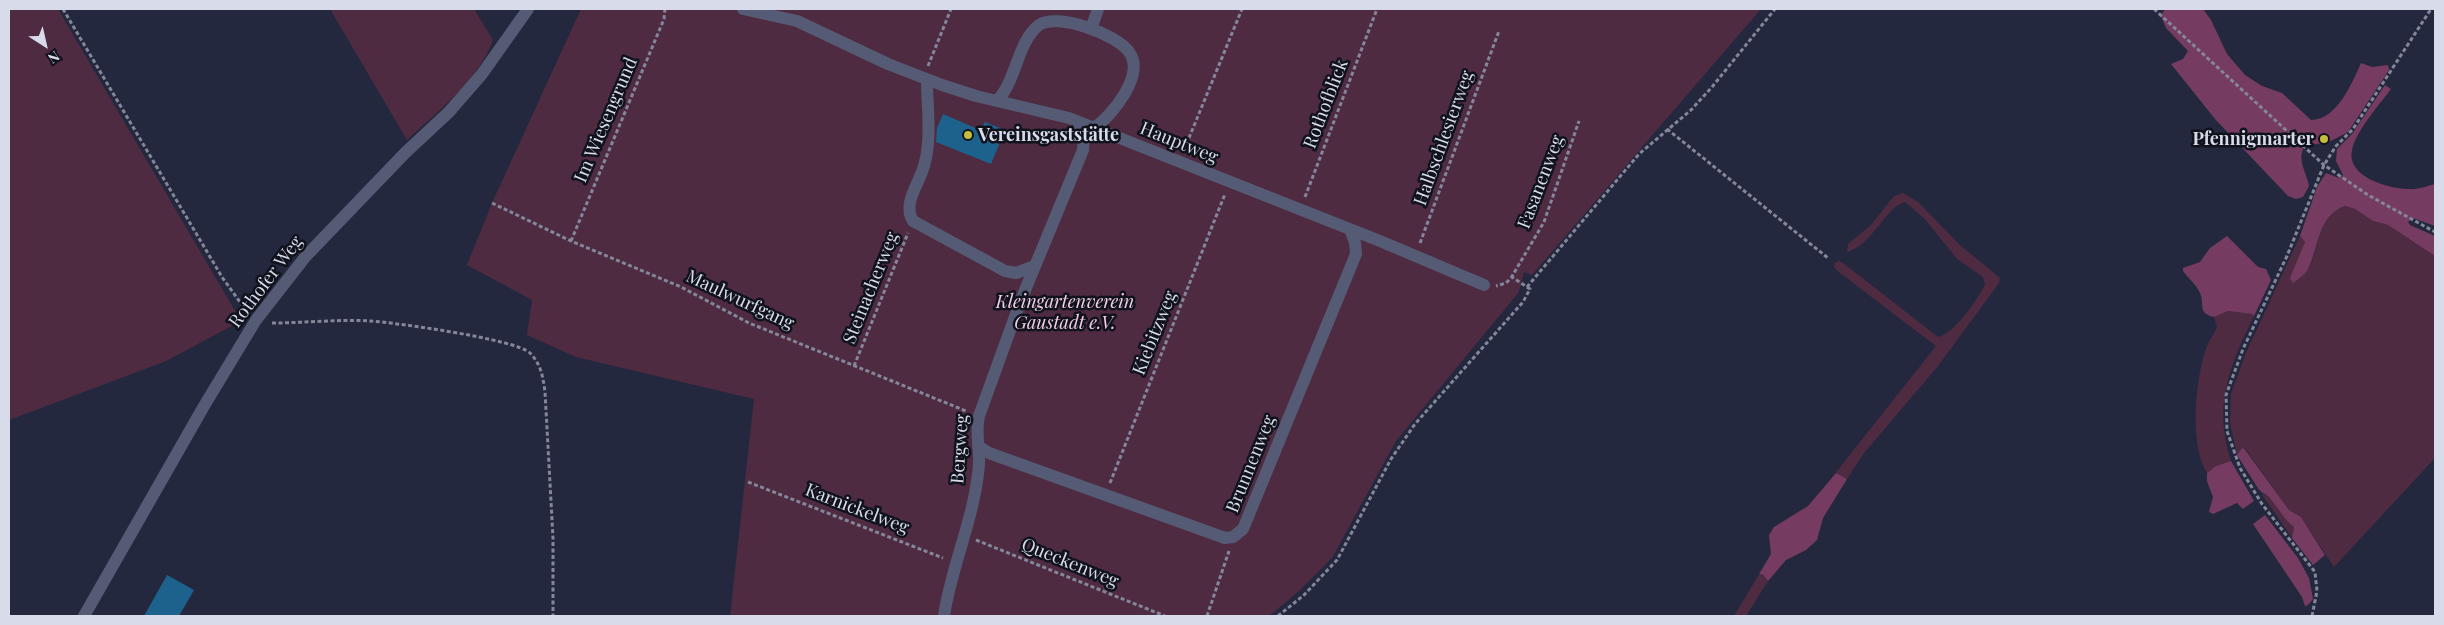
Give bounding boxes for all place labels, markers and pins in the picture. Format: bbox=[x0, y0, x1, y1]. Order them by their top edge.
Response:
place label: Vereinsgaststätte bbox=[978, 124, 1119, 146]
place label: Pfennigmarter bbox=[2192, 128, 2314, 150]
marker: Vereinsgaststätte bbox=[962, 129, 974, 141]
marker: Pfennigmarter bbox=[2318, 133, 2330, 145]

